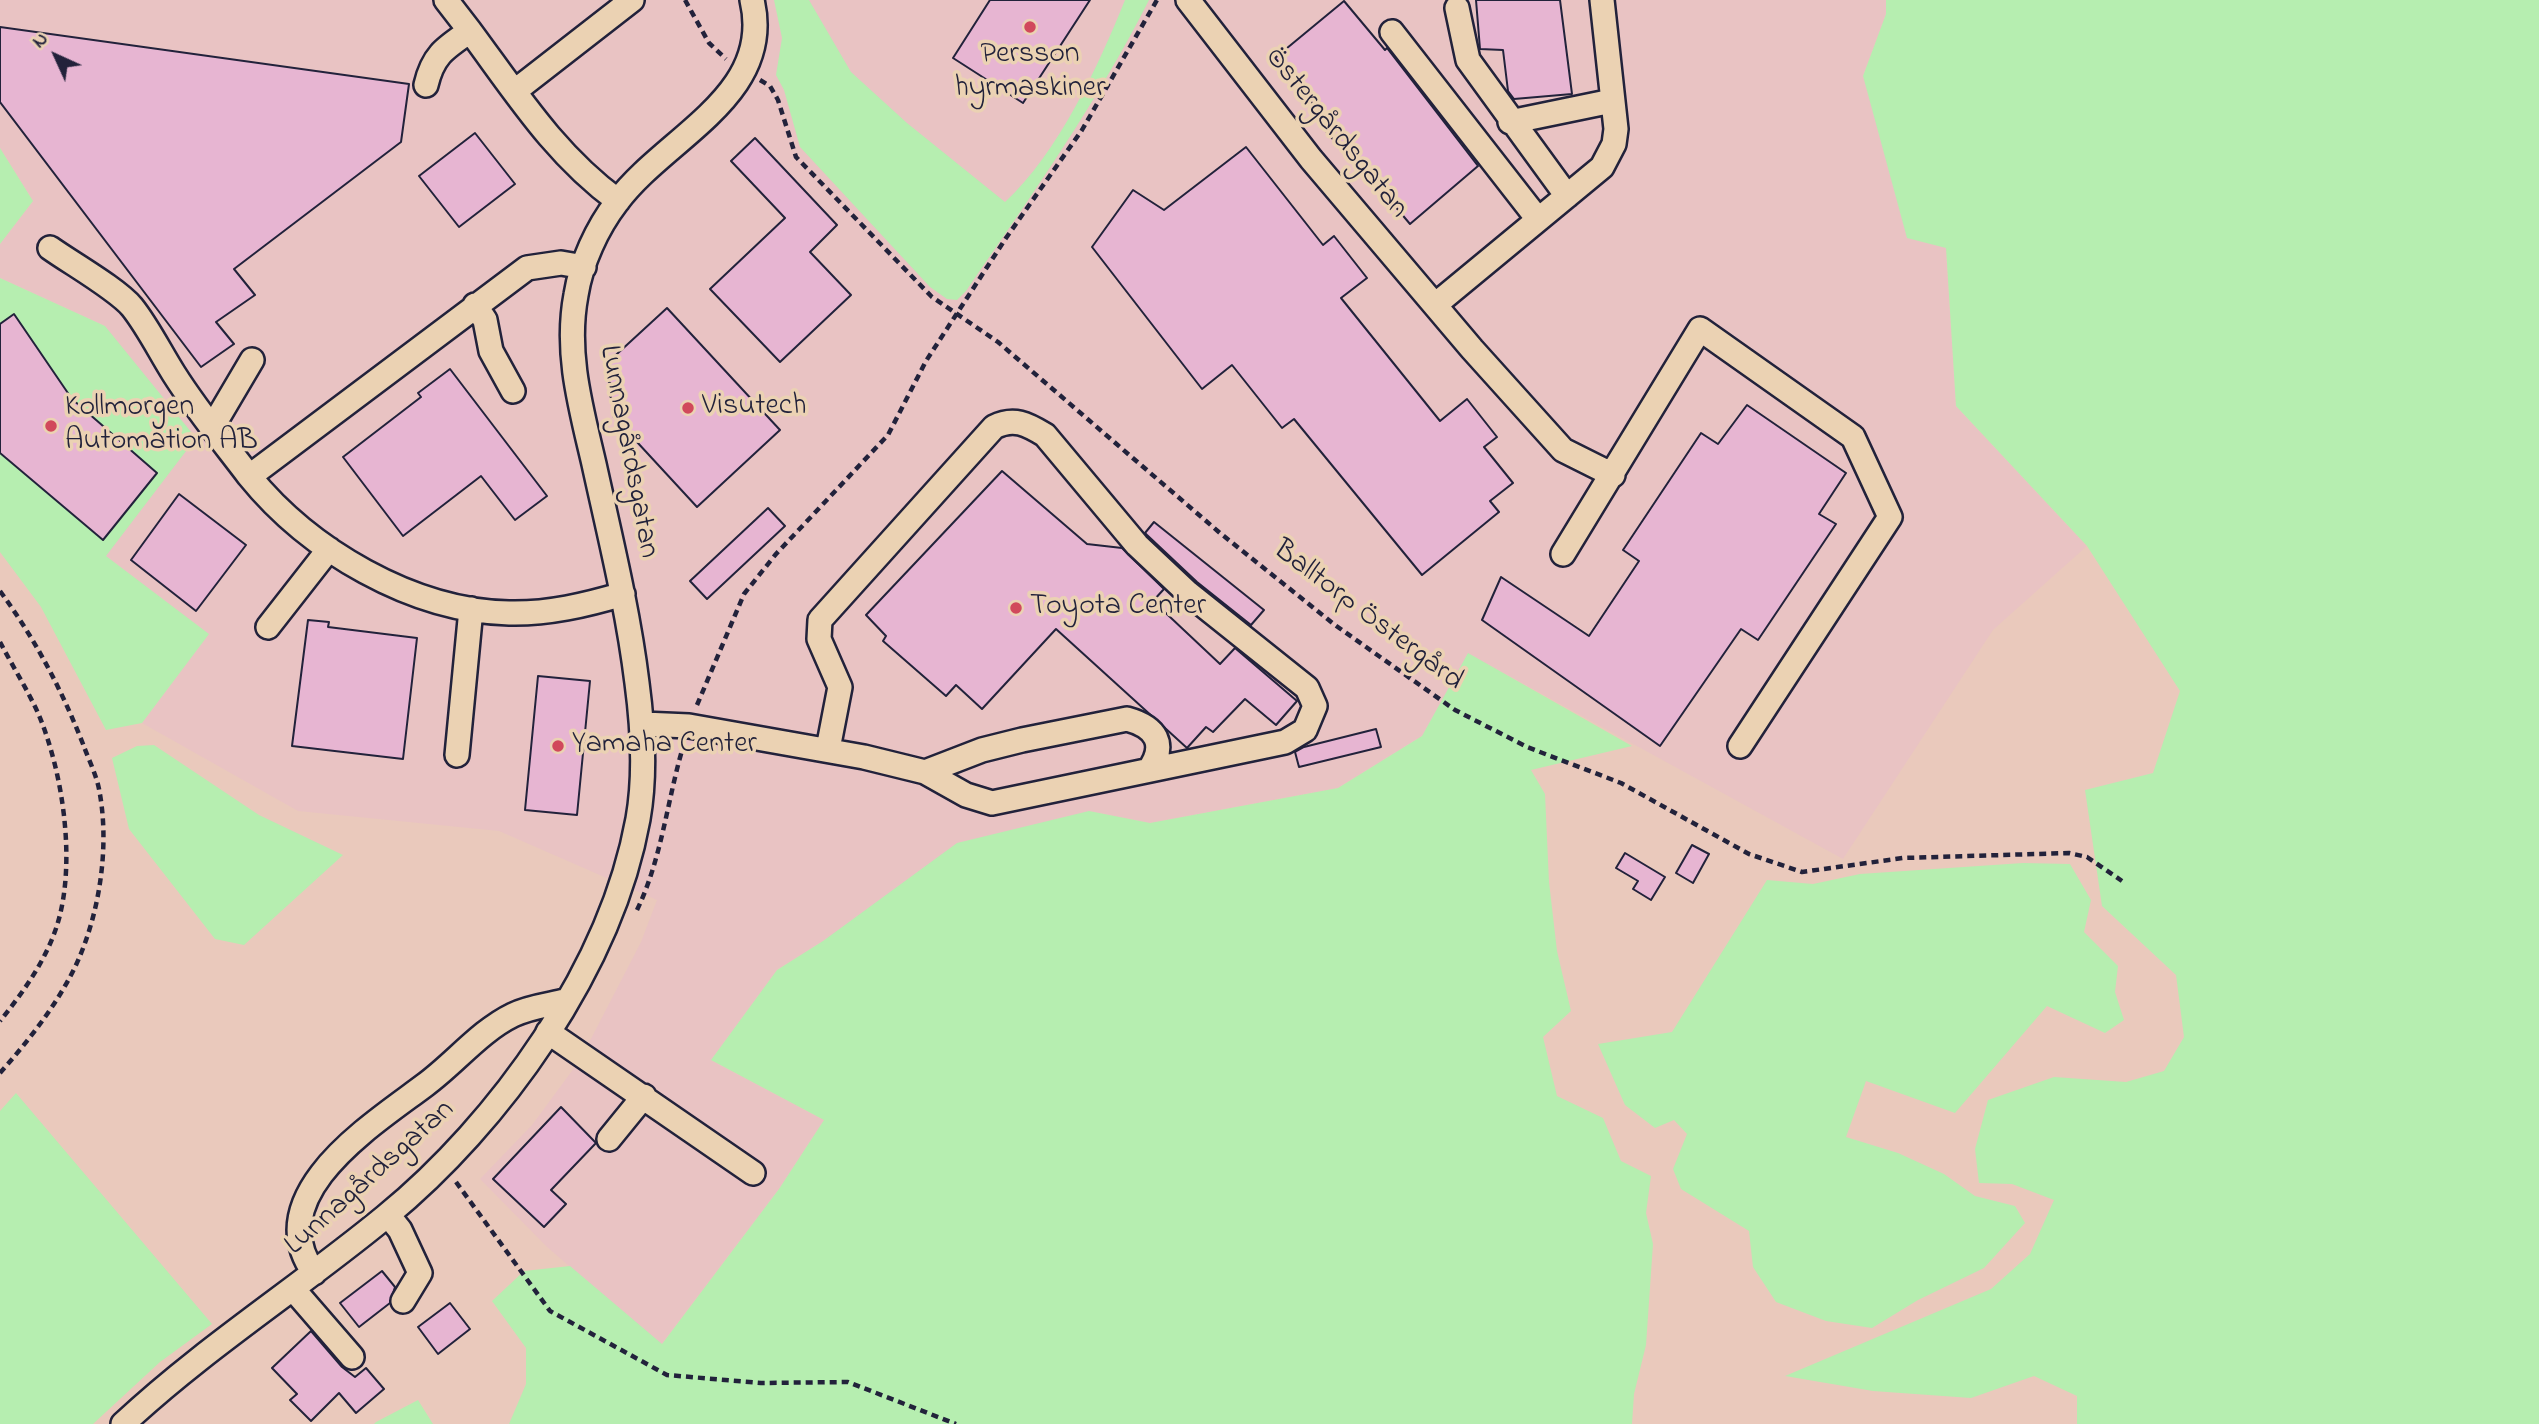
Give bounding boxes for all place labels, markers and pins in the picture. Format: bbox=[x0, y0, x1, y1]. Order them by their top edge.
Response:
marker: Persson hyrmaskiner bbox=[1022, 19, 1038, 35]
place label: Persson hyrmaskiner bbox=[954, 38, 1106, 108]
place label: Visutech bbox=[702, 390, 806, 426]
place label: Kollmorgen Automation AB bbox=[65, 391, 258, 462]
marker: Visutech bbox=[680, 400, 696, 416]
marker: Kollmorgen Automation AB bbox=[43, 418, 59, 434]
place label: Toyota Center bbox=[1030, 590, 1206, 626]
marker: Toyota Center bbox=[1008, 600, 1024, 616]
place label: Yamaha Center bbox=[572, 728, 757, 764]
marker: Yamaha Center bbox=[550, 738, 566, 754]

